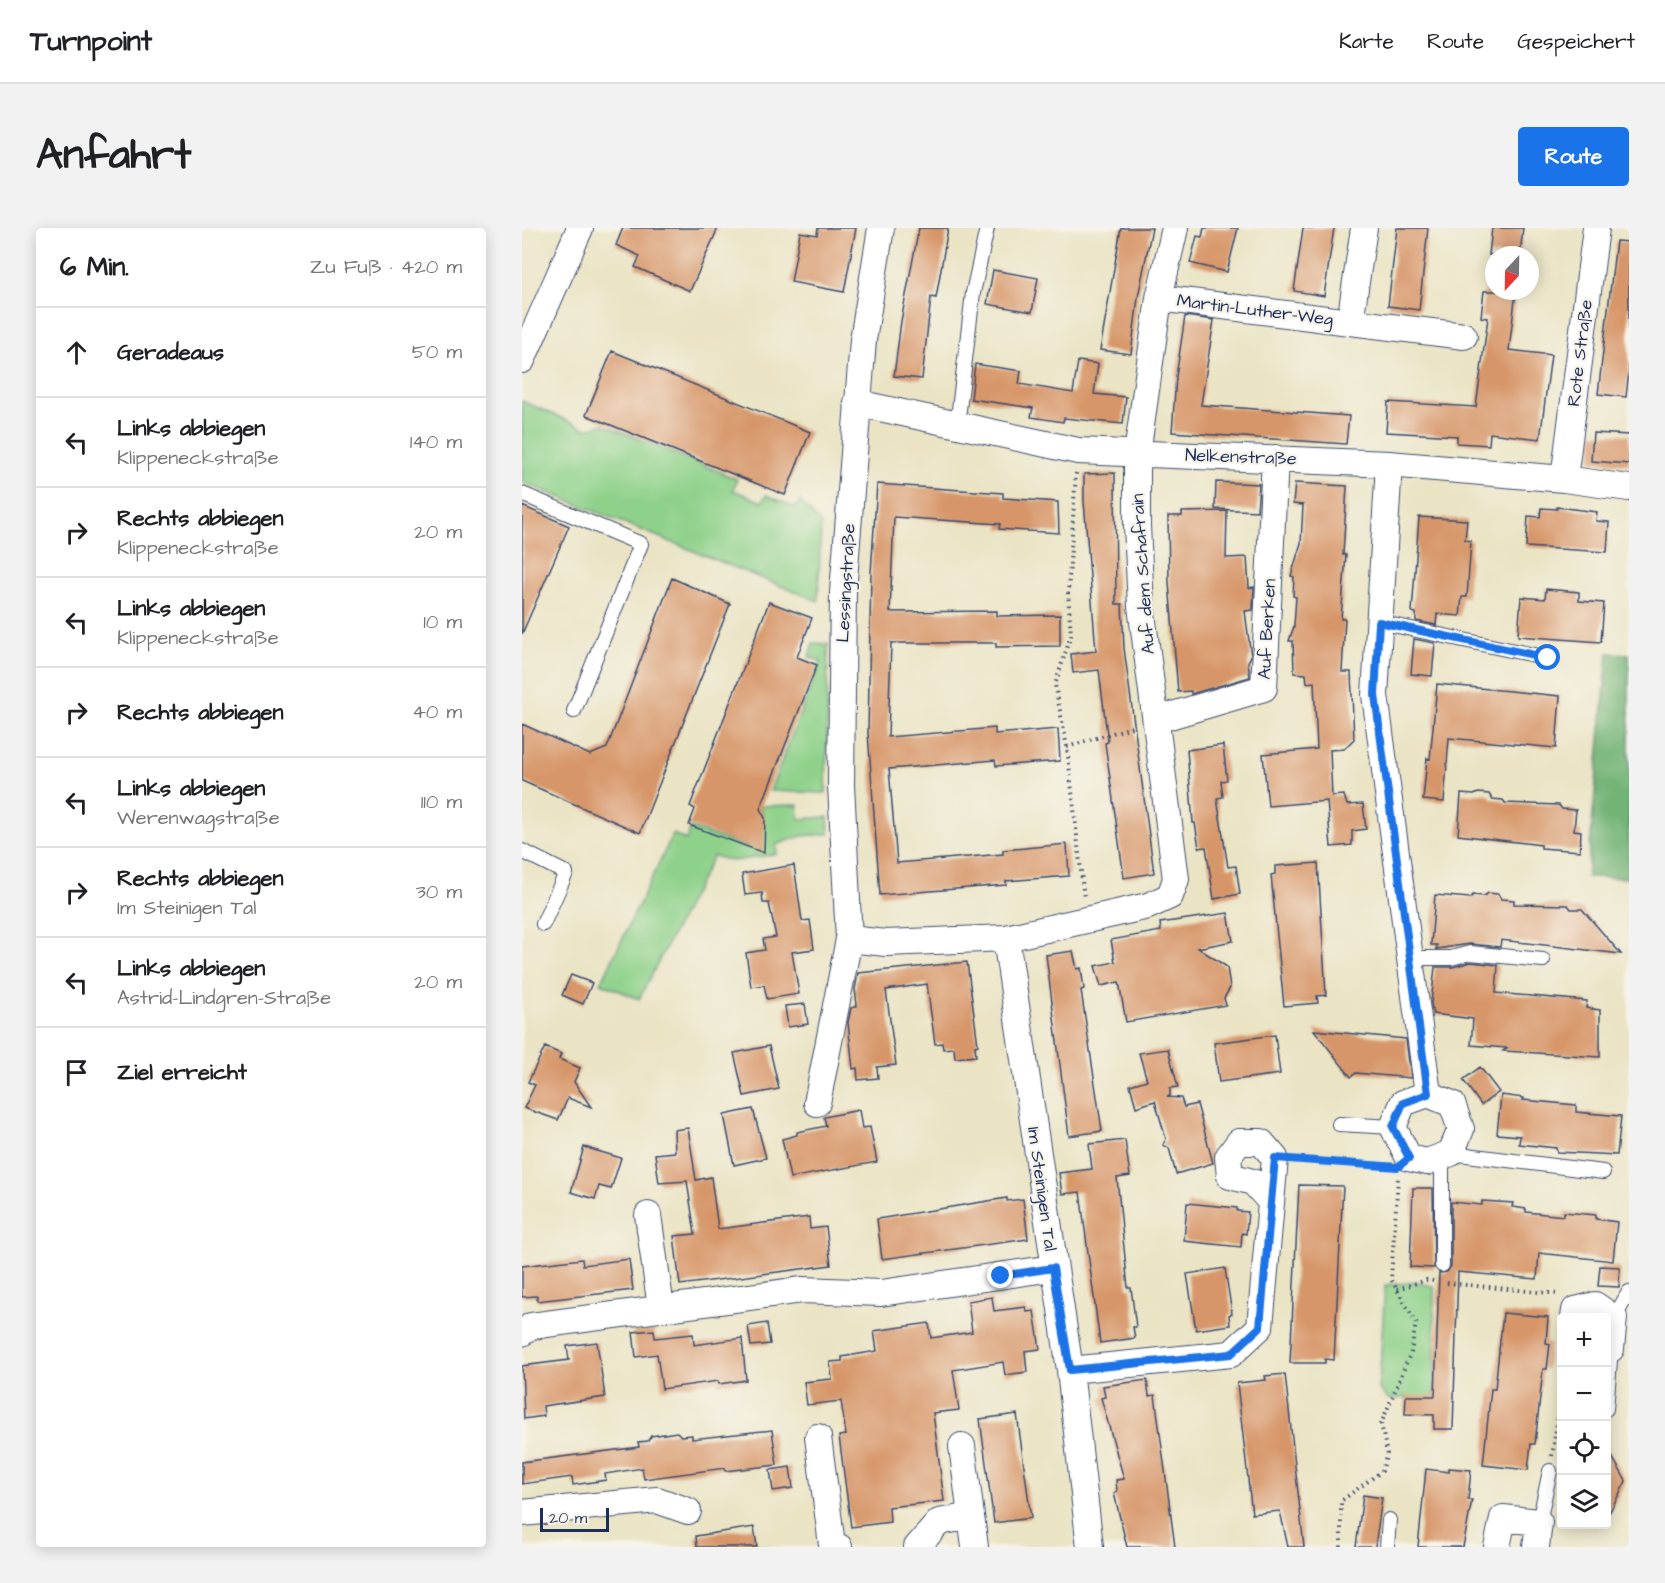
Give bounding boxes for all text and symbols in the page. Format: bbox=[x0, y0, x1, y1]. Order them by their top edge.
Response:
text: Turnpoint bbox=[30, 22, 152, 61]
text: Karte bbox=[1339, 27, 1394, 56]
text: Route bbox=[1427, 27, 1484, 56]
text: Gespeichert bbox=[1517, 27, 1635, 56]
text: Anfahrt bbox=[36, 127, 191, 185]
button: Route bbox=[1518, 127, 1629, 186]
north arrow bbox=[1485, 246, 1539, 300]
text: 6 Min. bbox=[60, 249, 129, 285]
text: Zu Fuß · 420 m bbox=[310, 253, 462, 281]
street label: Martin-Luther-Weg bbox=[1175, 288, 1335, 333]
street label: Rote Straße bbox=[1561, 298, 1599, 408]
icon: ahead bbox=[60, 336, 93, 369]
text: Geradeaus bbox=[117, 337, 224, 368]
text: 50 m bbox=[412, 338, 462, 366]
text: Links abbiegen bbox=[117, 413, 265, 444]
icon: left bbox=[60, 426, 93, 459]
text: 140 m bbox=[410, 428, 462, 456]
street label: Nelkenstraße bbox=[1185, 443, 1297, 471]
text: Klippeneckstraße bbox=[117, 444, 279, 472]
street label: Auf dem Schafrain bbox=[1125, 493, 1161, 655]
text: Rechts abbiegen bbox=[117, 503, 284, 534]
icon: right bbox=[60, 516, 93, 549]
text: 20 m bbox=[414, 518, 462, 546]
street label: Lessingstraße bbox=[830, 523, 863, 643]
text: Klippeneckstraße bbox=[117, 534, 279, 562]
street label: Auf Berken bbox=[1252, 578, 1282, 680]
text: Links abbiegen bbox=[117, 593, 265, 624]
icon: left bbox=[60, 606, 93, 639]
text: 10 m bbox=[423, 608, 462, 636]
text: Klippeneckstraße bbox=[117, 624, 279, 652]
route start bbox=[1534, 644, 1560, 670]
icon: right bbox=[60, 696, 93, 729]
text: Rechts abbiegen bbox=[117, 697, 284, 728]
text: 40 m bbox=[412, 698, 462, 726]
text: Links abbiegen bbox=[117, 773, 265, 804]
icon: left bbox=[60, 786, 93, 819]
text: 110 m bbox=[421, 788, 462, 816]
text: Werenwagstraße bbox=[117, 804, 280, 832]
text: Rechts abbiegen bbox=[117, 863, 284, 894]
icon: right bbox=[60, 876, 93, 909]
text: 30 m bbox=[416, 878, 462, 906]
text: Im Steinigen Tal bbox=[117, 894, 256, 922]
text: Links abbiegen bbox=[117, 953, 265, 984]
icon: left bbox=[60, 966, 93, 999]
text: 20 m bbox=[414, 968, 462, 996]
text: Astrid-Lindgren-Straße bbox=[117, 984, 331, 1012]
icon: arrive bbox=[60, 1056, 93, 1089]
text: Ziel erreicht bbox=[117, 1057, 247, 1088]
street label: Im Steinigen Tal bbox=[1020, 1125, 1063, 1253]
route end bbox=[987, 1262, 1013, 1288]
map controls bbox=[1557, 1313, 1611, 1529]
button: + bbox=[1557, 1313, 1611, 1367]
button: − bbox=[1557, 1367, 1611, 1421]
button: locate bbox=[1557, 1421, 1611, 1475]
button: layers bbox=[1557, 1475, 1611, 1529]
scale bar bbox=[540, 1505, 609, 1532]
text: 20 m bbox=[549, 1507, 587, 1529]

